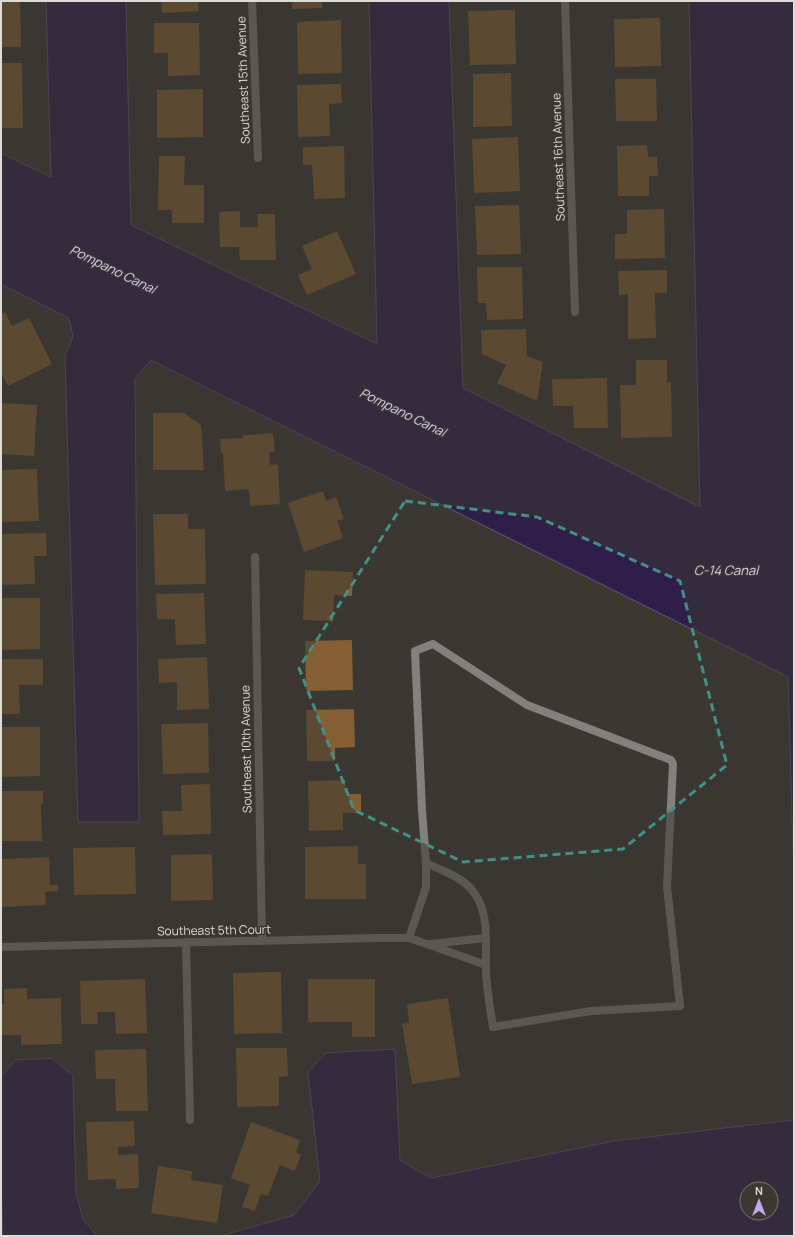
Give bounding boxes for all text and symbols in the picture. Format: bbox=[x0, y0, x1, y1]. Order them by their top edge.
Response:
street label: Southeast 15th Avenue bbox=[232, 16, 254, 144]
street label: Southeast 16th Avenue bbox=[547, 93, 569, 221]
water label: Pompano Canal bbox=[67, 240, 161, 299]
water label: Pompano Canal bbox=[357, 383, 451, 442]
water label: C-14 Canal bbox=[694, 561, 760, 579]
street label: Southeast 10th Avenue bbox=[236, 685, 256, 813]
street label: Southeast 5th Court bbox=[157, 921, 271, 939]
north arrow bbox=[739, 1181, 779, 1221]
text: N bbox=[755, 1183, 763, 1198]

